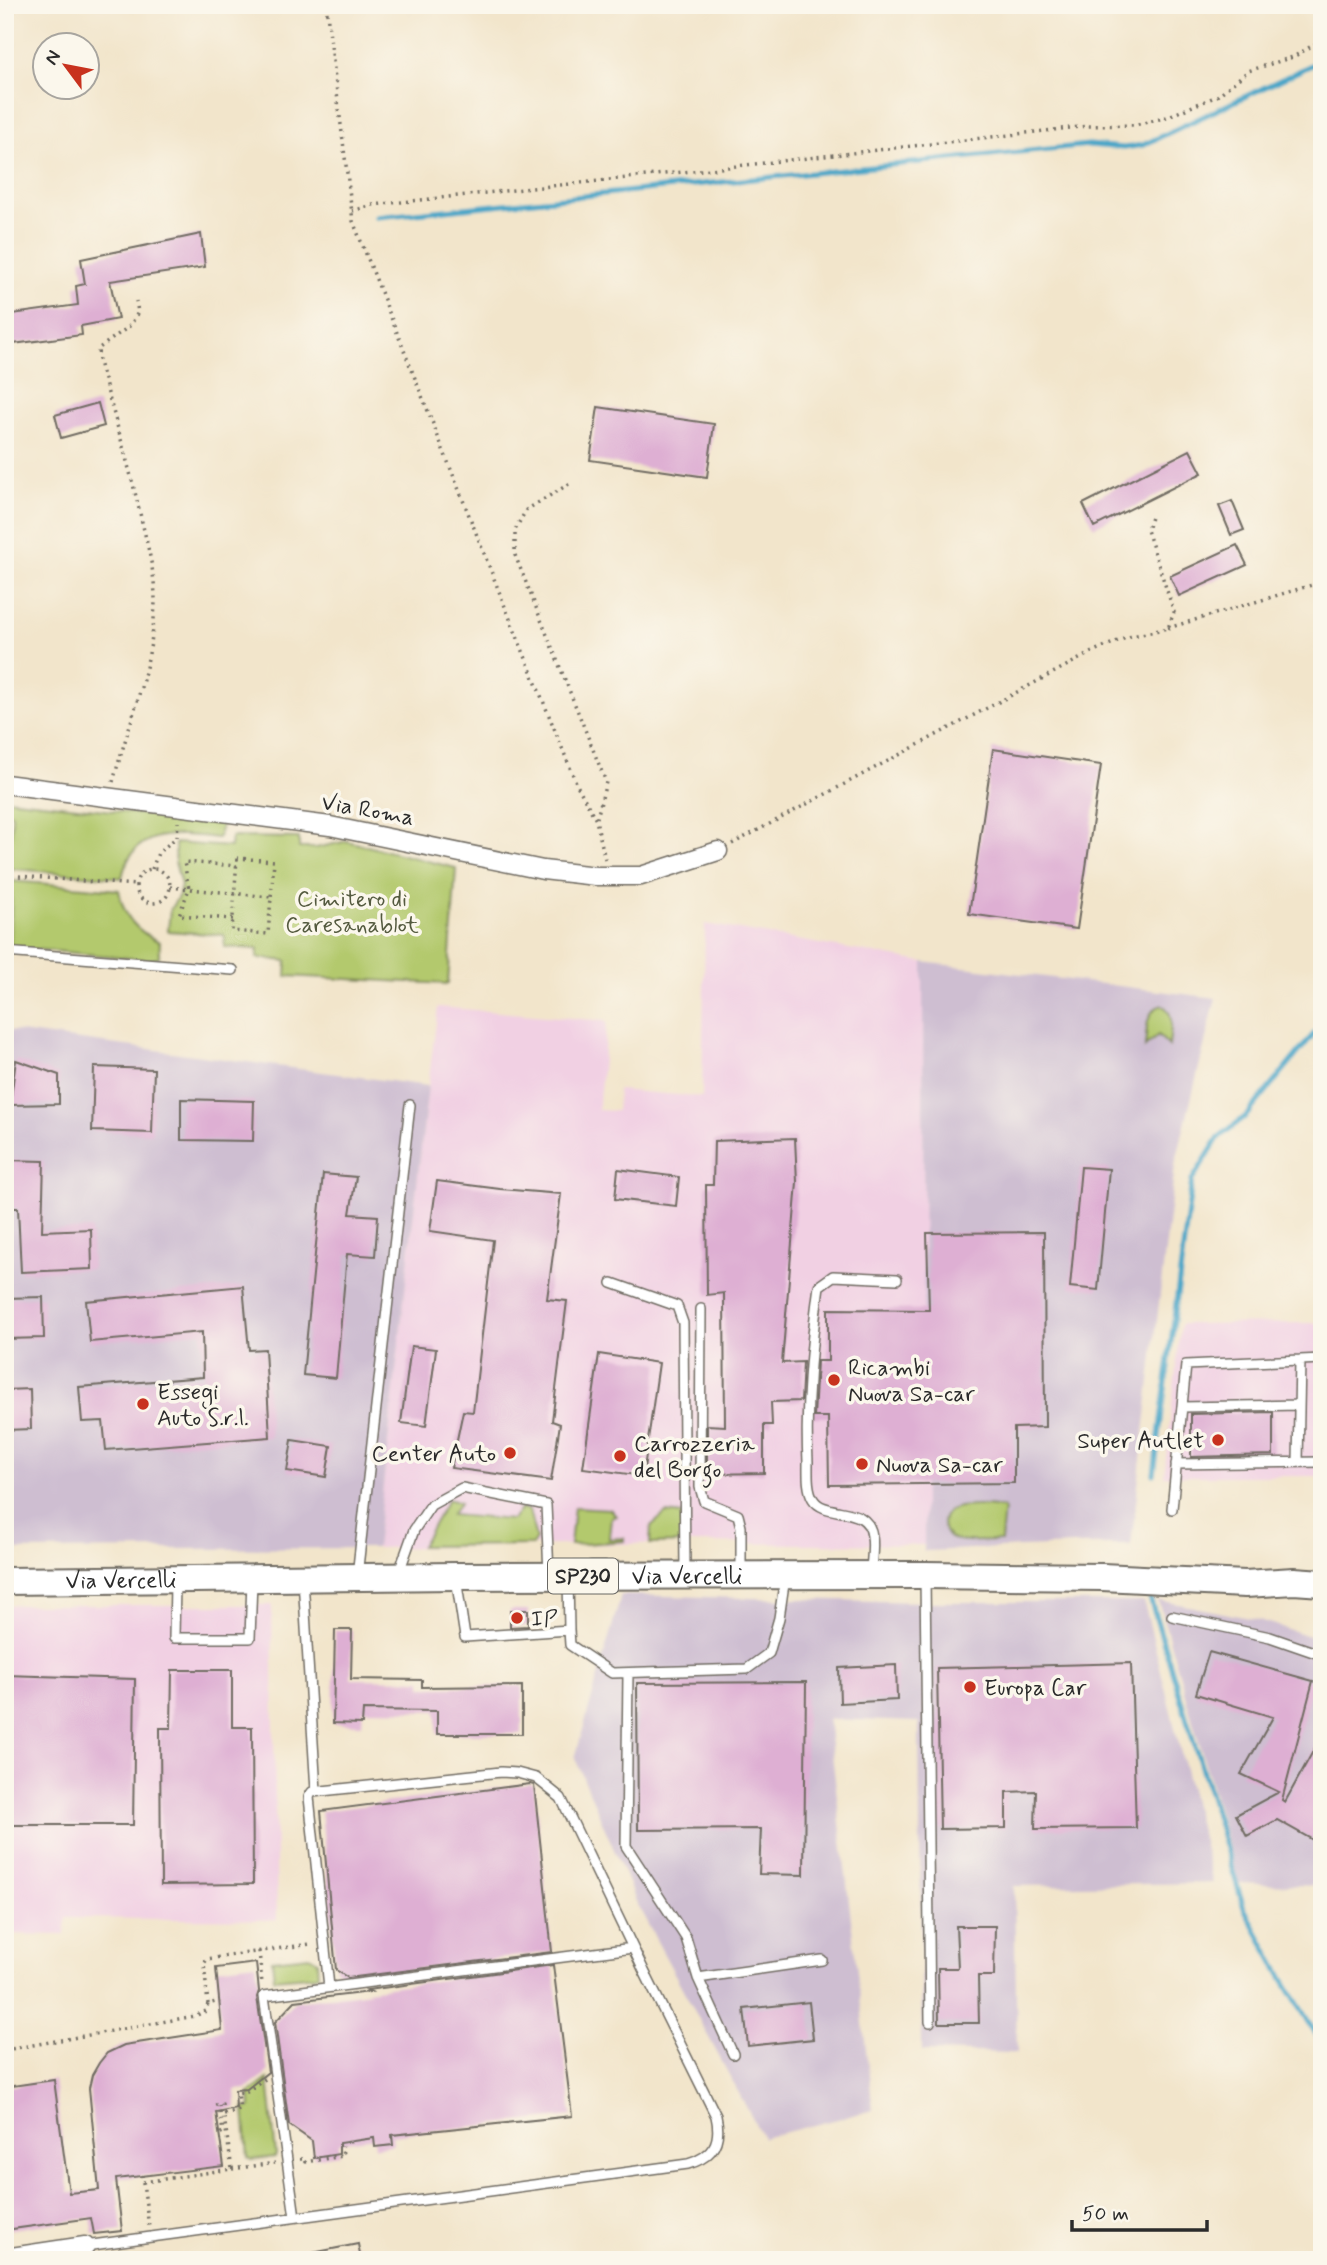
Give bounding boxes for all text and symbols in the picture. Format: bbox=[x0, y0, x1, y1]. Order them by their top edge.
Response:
north arrow bbox=[32, 32, 102, 102]
text: N bbox=[39, 46, 67, 70]
street label: Via Roma bbox=[319, 788, 416, 834]
park label: Cimitero di Caresanablot bbox=[285, 885, 419, 941]
place label: Ricambi Nuova Sa-car bbox=[848, 1354, 975, 1410]
marker: Ricambi Nuova Sa-car bbox=[826, 1372, 842, 1388]
place label: Essegi Auto S.r.l. bbox=[157, 1378, 249, 1434]
marker: Essegi Auto S.r.l. bbox=[135, 1396, 151, 1412]
place label: Super Autlet bbox=[1077, 1427, 1204, 1457]
place label: Carrozzeria del Borgo bbox=[634, 1430, 755, 1488]
marker: Super Autlet bbox=[1210, 1432, 1226, 1448]
place label: Center Auto bbox=[372, 1440, 496, 1470]
marker: Center Auto bbox=[502, 1445, 518, 1461]
marker: Carrozzeria del Borgo bbox=[612, 1448, 628, 1464]
place label: Nuova Sa-car bbox=[876, 1451, 1003, 1481]
marker: Nuova Sa-car bbox=[854, 1456, 870, 1472]
road number: SP230 bbox=[548, 1558, 618, 1594]
street label: Via Vercelli bbox=[631, 1562, 743, 1593]
street label: Via Vercelli bbox=[65, 1566, 177, 1597]
place label: IP bbox=[531, 1605, 558, 1635]
marker: IP bbox=[509, 1610, 525, 1626]
place label: Europa Car bbox=[984, 1674, 1087, 1704]
marker: Europa Car bbox=[962, 1679, 978, 1695]
scale bar bbox=[1072, 2188, 1206, 2232]
text: 50 m bbox=[1082, 2200, 1129, 2228]

